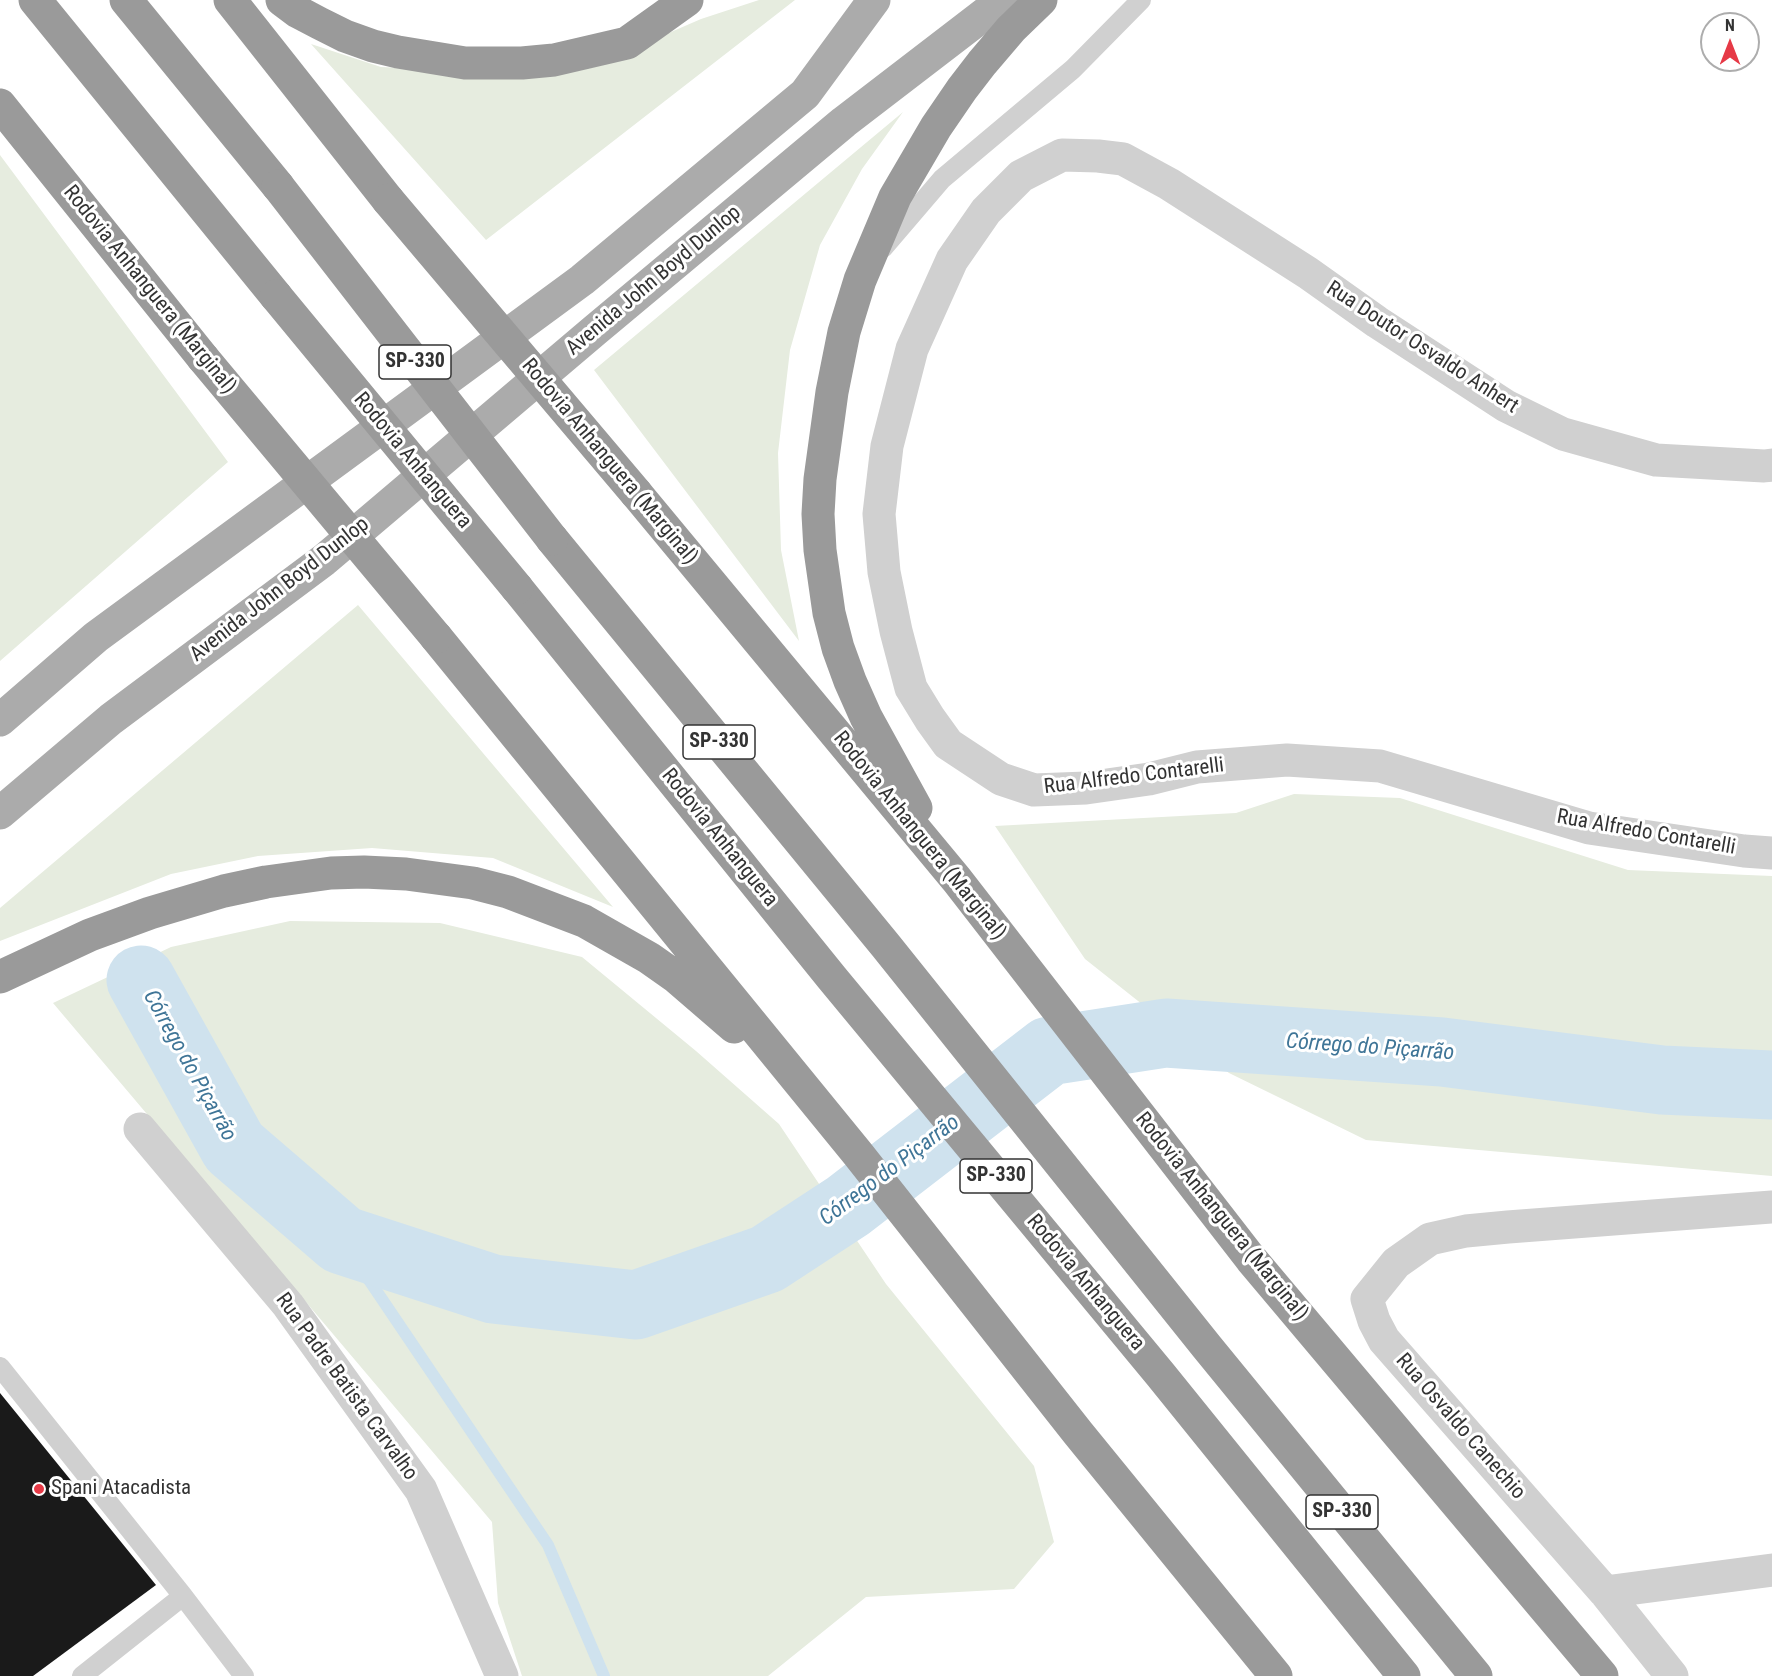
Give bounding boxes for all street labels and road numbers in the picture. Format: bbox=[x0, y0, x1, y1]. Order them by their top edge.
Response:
street label: Rodovia Anhanguera (Marginal) bbox=[57, 181, 241, 399]
street label: Avenida John Boyd Dunlop bbox=[562, 201, 746, 361]
street label: Rua Doutor Osvaldo Anhert bbox=[1321, 277, 1523, 419]
road number: SP-330 bbox=[379, 345, 451, 379]
street label: Rodovia Anhanguera (Marginal) bbox=[516, 354, 702, 570]
street label: Rodovia Anhanguera bbox=[348, 388, 476, 534]
street label: Avenida John Boyd Dunlop bbox=[186, 512, 374, 668]
road number: SP-330 bbox=[683, 725, 755, 759]
street label: Rodovia Anhanguera (Marginal) bbox=[827, 727, 1011, 945]
street label: Rua Alfredo Contarelli bbox=[1043, 753, 1225, 801]
street label: Rodovia Anhanguera bbox=[656, 764, 782, 912]
street label: Rua Alfredo Contarelli bbox=[1555, 805, 1737, 861]
street label: Rodovia Anhanguera (Marginal) bbox=[1129, 1108, 1313, 1326]
road number: SP-330 bbox=[960, 1159, 1032, 1193]
street label: Rodovia Anhanguera bbox=[1021, 1210, 1149, 1356]
street label: Rua Padre Batista Carvalho bbox=[270, 1288, 422, 1486]
street label: Rua Osvaldo Canechio bbox=[1390, 1349, 1530, 1505]
road number: SP-330 bbox=[1306, 1495, 1378, 1529]

